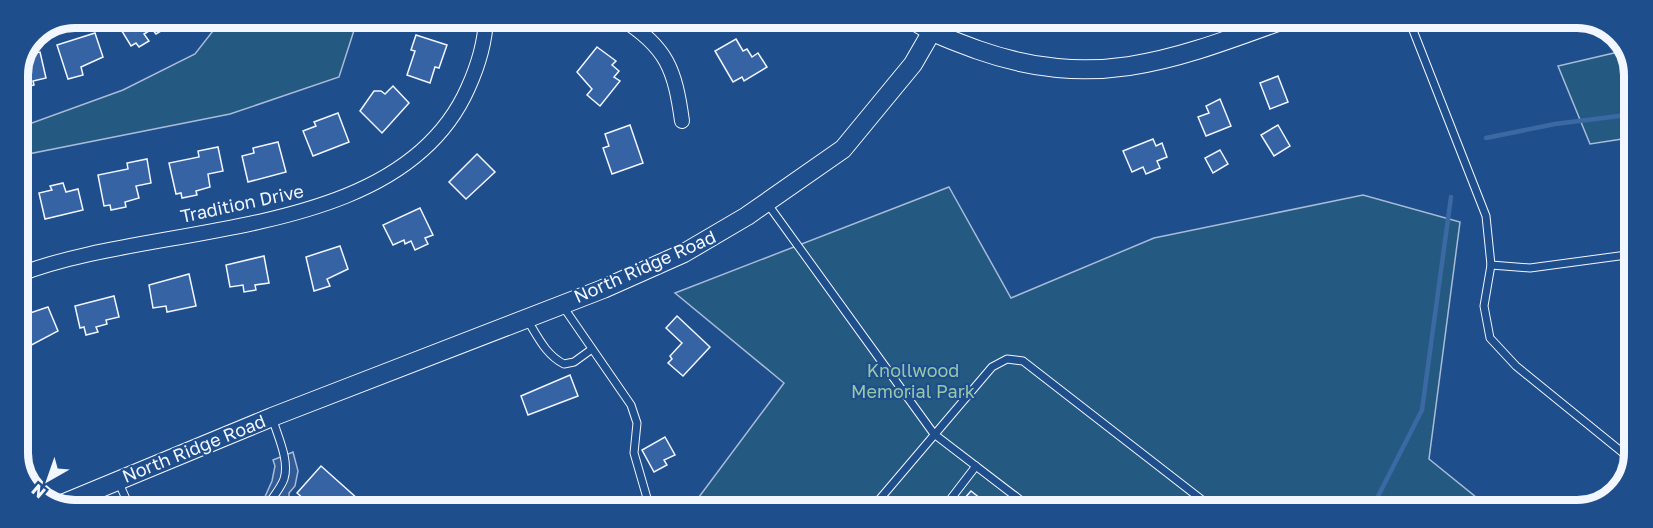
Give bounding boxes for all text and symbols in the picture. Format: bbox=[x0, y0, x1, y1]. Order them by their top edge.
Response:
street label: Tradition Drive bbox=[178, 179, 305, 227]
street label: North Ridge Road bbox=[570, 225, 719, 307]
park label: Knollwood Memorial Park bbox=[851, 359, 975, 402]
street label: North Ridge Road bbox=[119, 409, 269, 487]
north arrow bbox=[18, 450, 78, 510]
text: N bbox=[27, 480, 49, 503]

